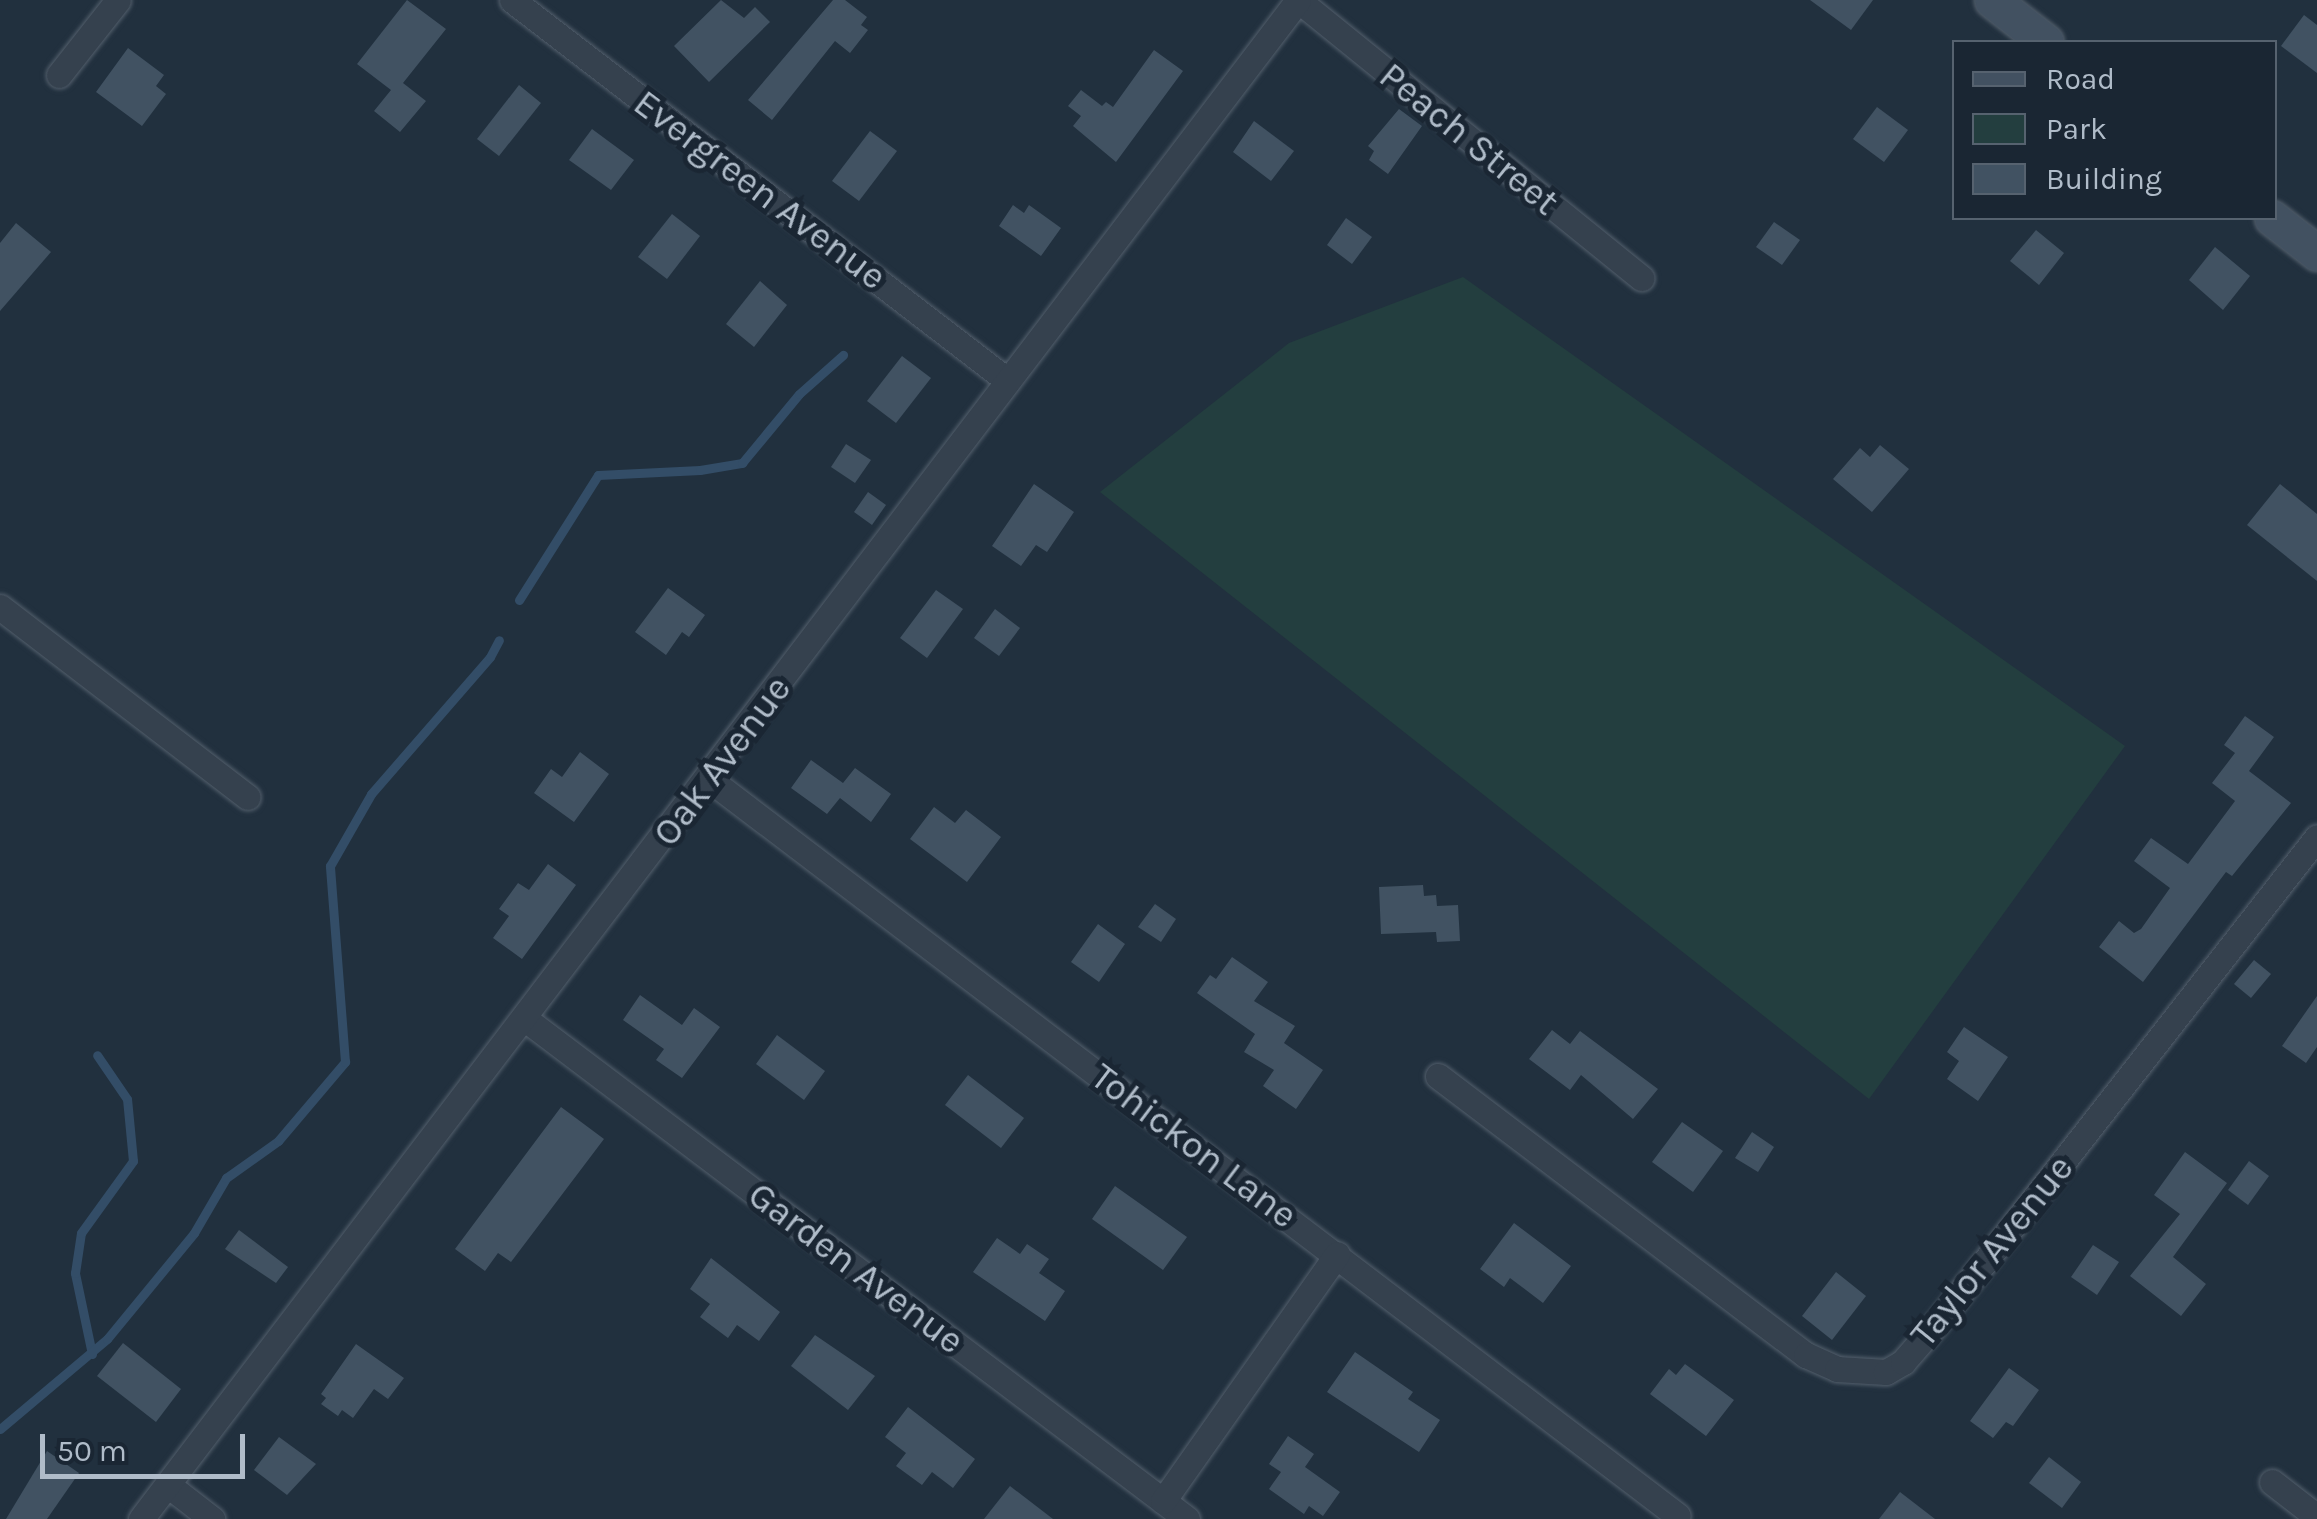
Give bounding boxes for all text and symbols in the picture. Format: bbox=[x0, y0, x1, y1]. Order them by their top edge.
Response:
legend bbox=[1952, 40, 2277, 220]
street label: Peach Street bbox=[1370, 53, 1568, 225]
text: Road bbox=[2046, 61, 2115, 97]
street label: Evergreen Avenue bbox=[625, 80, 895, 300]
text: Park bbox=[2046, 111, 2107, 147]
text: Building bbox=[2046, 161, 2162, 197]
street label: Oak Avenue bbox=[643, 667, 801, 855]
street label: Tohickon Lane bbox=[1082, 1054, 1306, 1238]
street label: Taylor Avenue bbox=[1901, 1146, 2083, 1356]
street label: Garden Avenue bbox=[739, 1172, 973, 1364]
scale bar bbox=[45, 1414, 250, 1476]
text: 50 m bbox=[57, 1433, 127, 1469]

